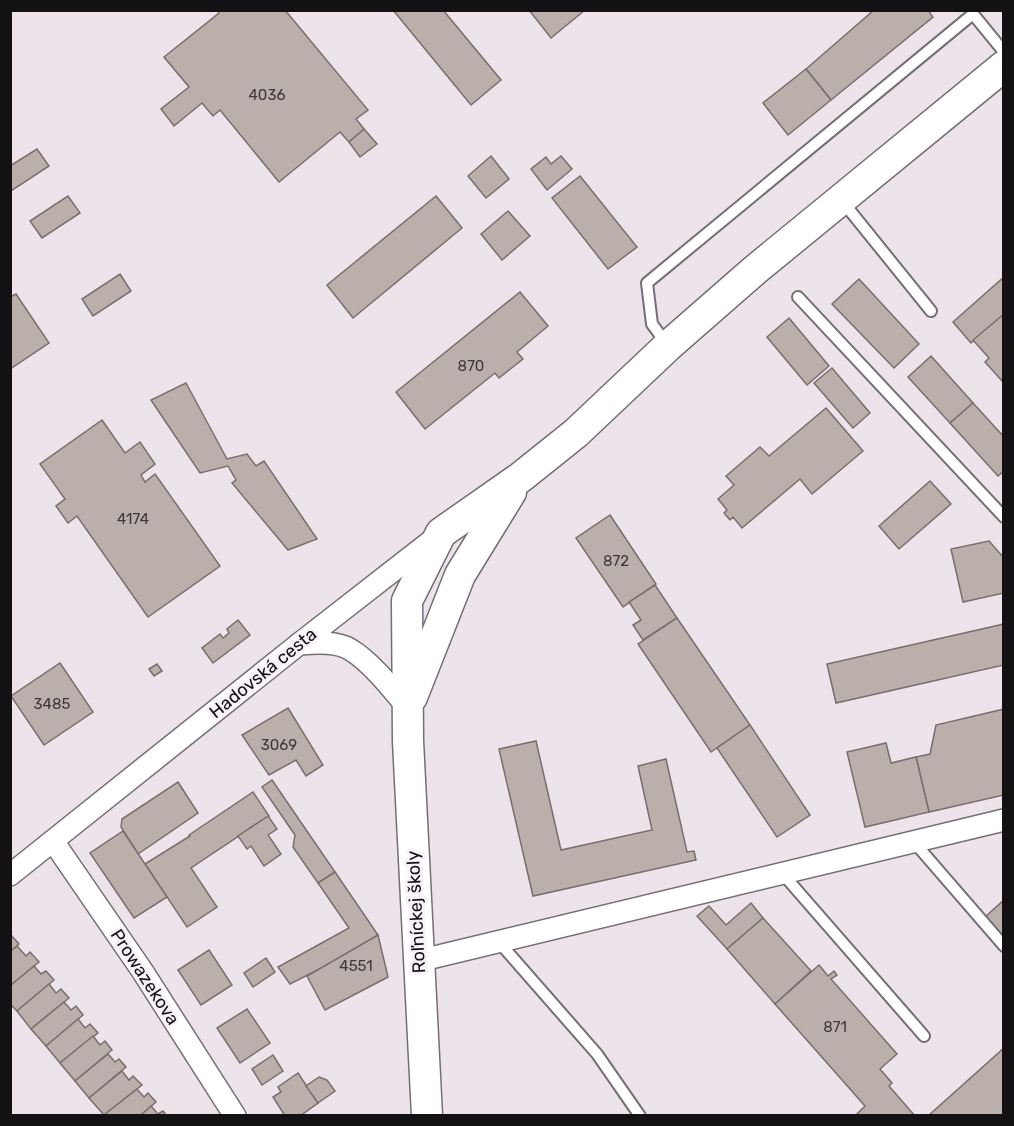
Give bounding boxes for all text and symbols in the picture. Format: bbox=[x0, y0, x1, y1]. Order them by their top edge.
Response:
house number: 4036 bbox=[249, 86, 285, 104]
house number: 870 bbox=[458, 357, 484, 375]
house number: 4174 bbox=[117, 510, 149, 528]
house number: 872 bbox=[603, 552, 629, 570]
street label: Hadovská cesta bbox=[205, 623, 321, 723]
house number: 3485 bbox=[34, 695, 70, 713]
house number: 3069 bbox=[261, 736, 297, 754]
street label: Roľníckej školy bbox=[402, 850, 430, 974]
street label: Prowazekova bbox=[106, 925, 184, 1029]
house number: 4551 bbox=[339, 957, 373, 975]
house number: 871 bbox=[823, 1018, 847, 1036]

